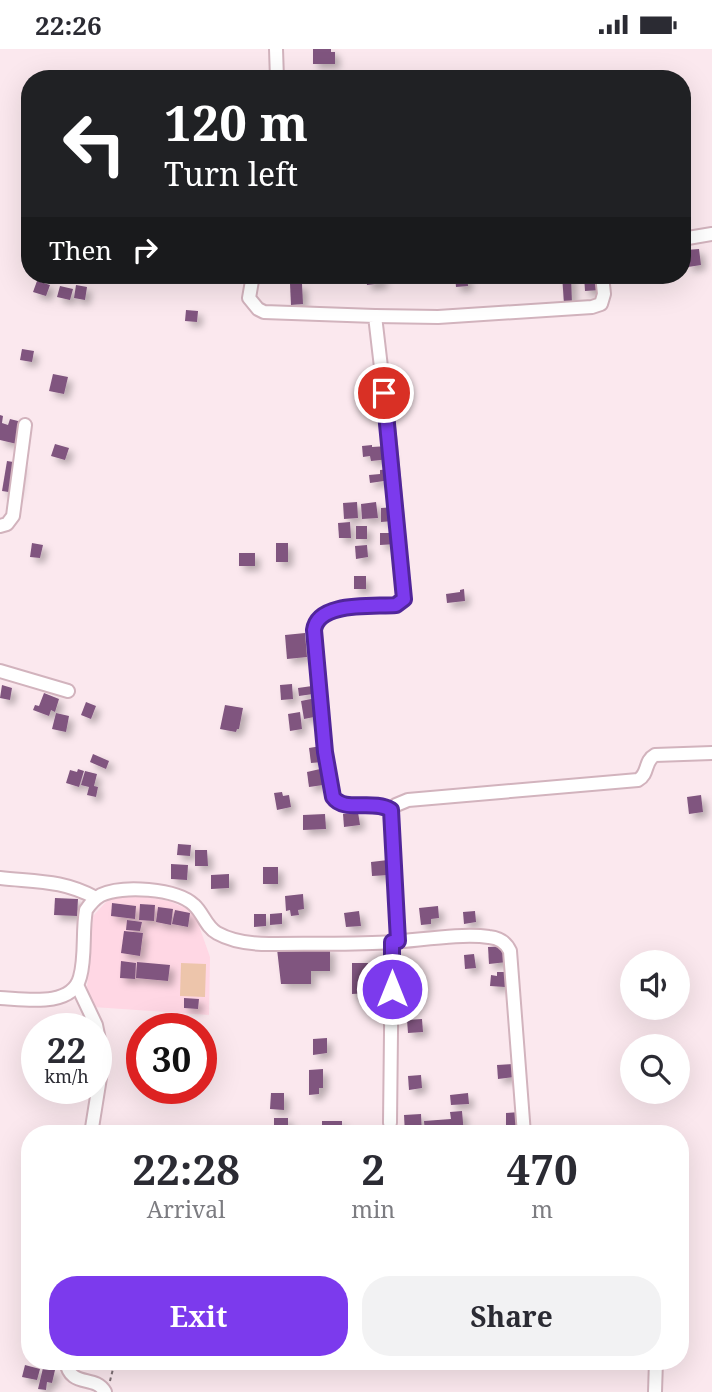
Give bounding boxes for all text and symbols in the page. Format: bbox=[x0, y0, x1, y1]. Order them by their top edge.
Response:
text: 22:26 bbox=[35, 7, 102, 43]
text: 120 m bbox=[164, 89, 308, 155]
icon: left bbox=[49, 98, 140, 189]
text: Turn left bbox=[164, 152, 298, 195]
icon: right bbox=[126, 231, 164, 269]
text: Then bbox=[49, 232, 112, 268]
pin bbox=[354, 363, 414, 423]
icon: arrive bbox=[365, 374, 403, 412]
map controls bbox=[620, 950, 690, 1104]
button: sound bbox=[620, 950, 690, 1020]
position arrow bbox=[355, 952, 429, 1026]
speed limit sign: 30 bbox=[126, 1013, 217, 1104]
text: 22 bbox=[47, 1026, 86, 1073]
button: search bbox=[620, 1034, 690, 1104]
text: km/h bbox=[44, 1064, 89, 1088]
text: 22:28 bbox=[132, 1140, 240, 1197]
text: 2 bbox=[361, 1140, 385, 1197]
text: 470 bbox=[506, 1140, 578, 1197]
text: Arrival bbox=[147, 1193, 225, 1225]
text: min bbox=[351, 1193, 395, 1225]
text: m bbox=[531, 1193, 553, 1225]
button: Exit bbox=[49, 1276, 348, 1356]
button: Share bbox=[362, 1276, 661, 1356]

